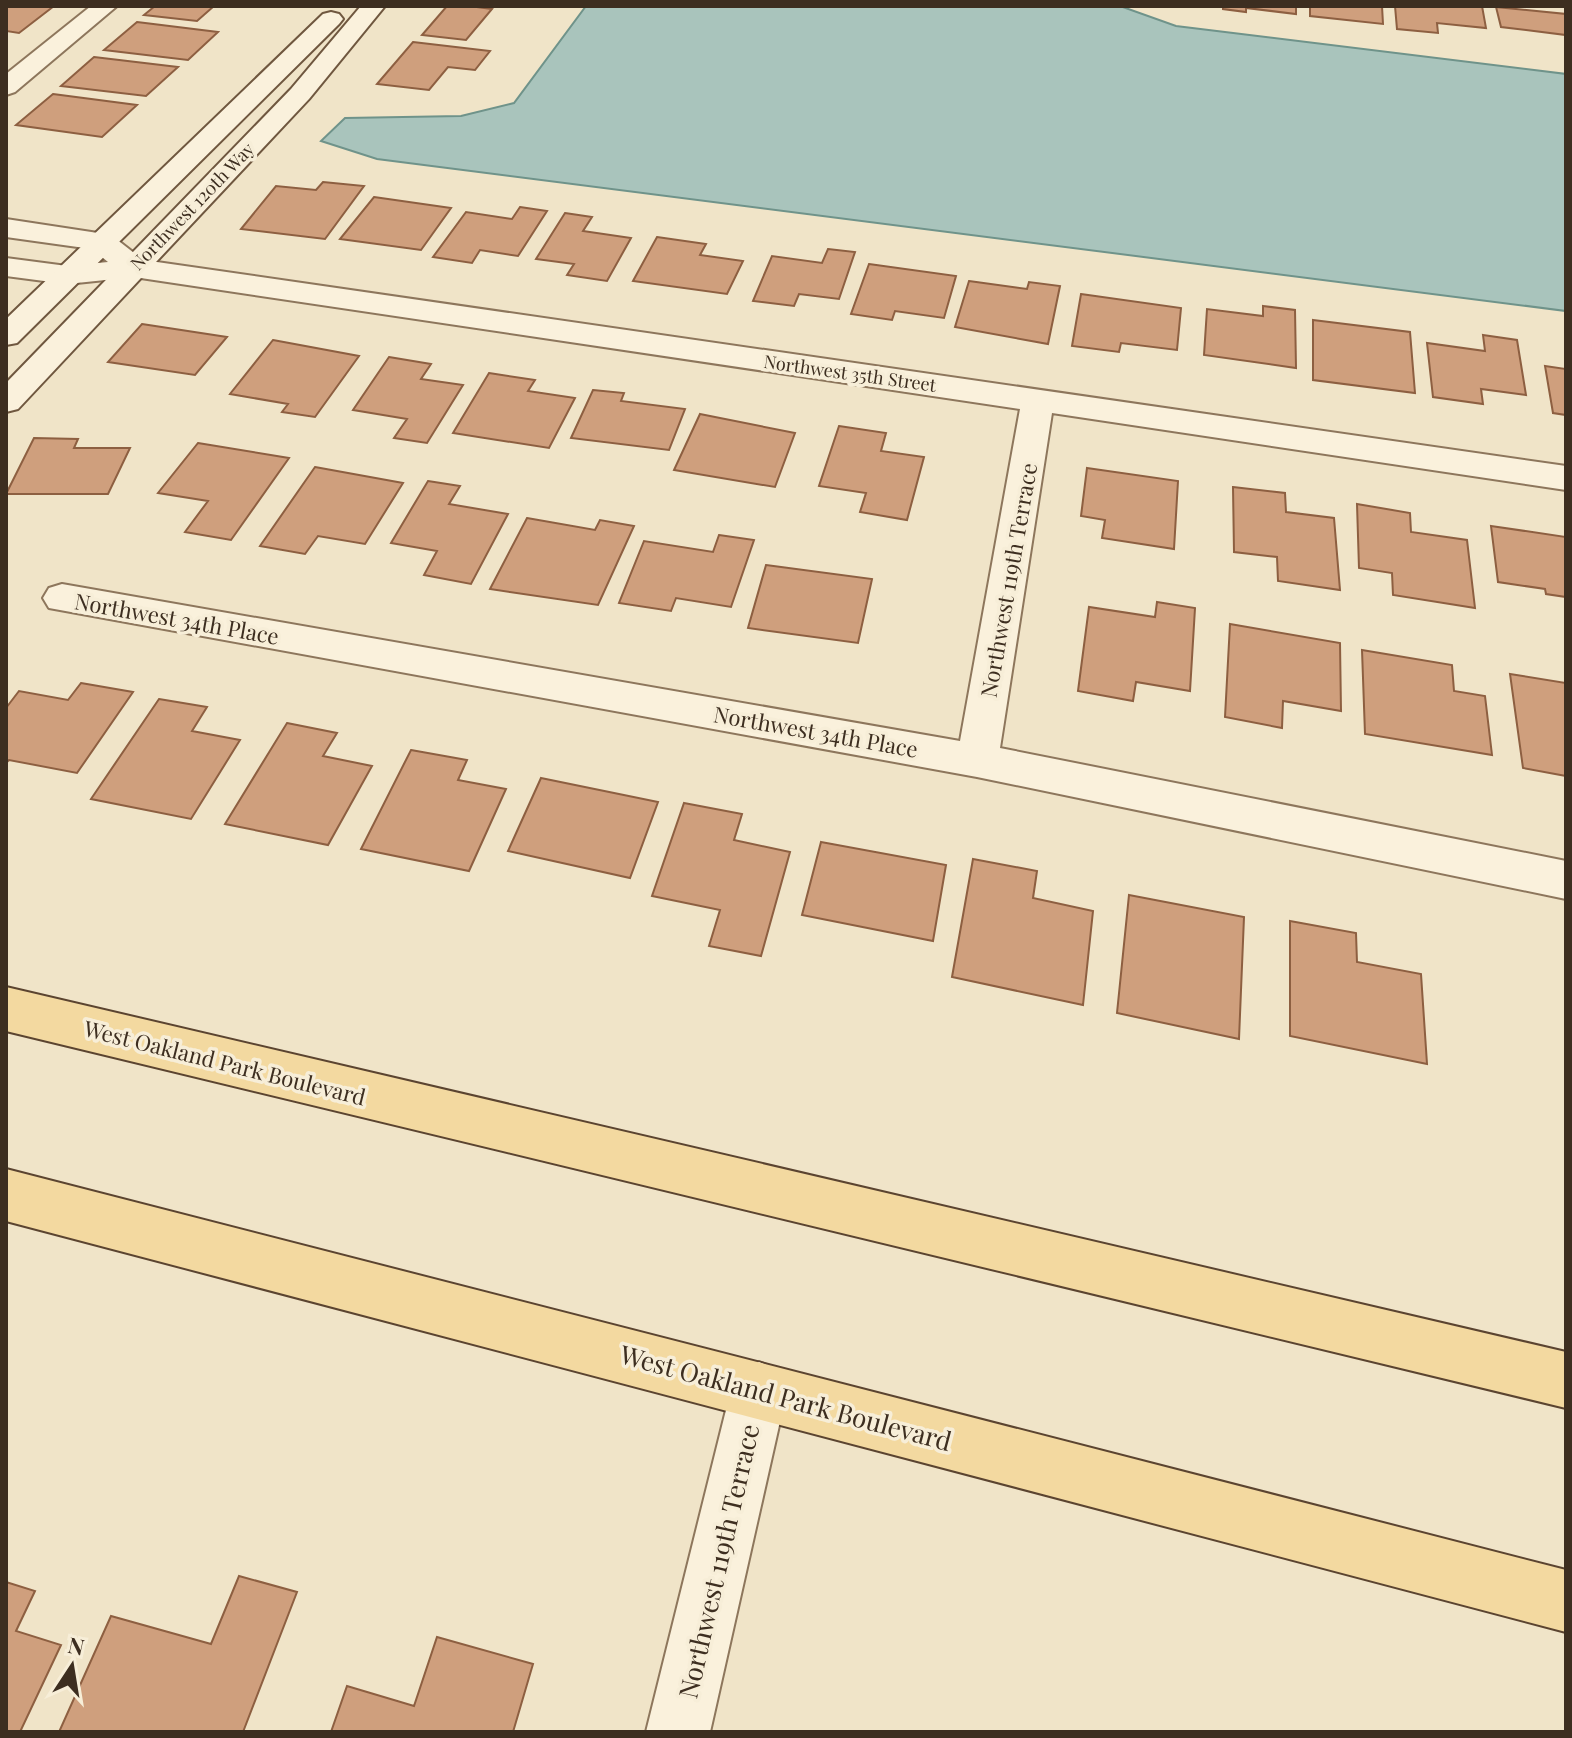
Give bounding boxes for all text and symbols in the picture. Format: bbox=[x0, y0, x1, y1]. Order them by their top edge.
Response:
street label: Northwest 120th Way bbox=[125, 137, 259, 275]
street label: Northwest 35th Street bbox=[762, 349, 938, 397]
street label: Northwest 119th Terrace bbox=[973, 460, 1043, 700]
street label: Northwest 34th Place bbox=[73, 585, 281, 651]
street label: Northwest 34th Place bbox=[712, 698, 920, 764]
street label: West Oakland Park Boulevard bbox=[80, 1012, 369, 1112]
street label: West Oakland Park Boulevard bbox=[615, 1336, 956, 1458]
street label: Northwest 119th Terrace bbox=[669, 1420, 767, 1702]
north arrow bbox=[32, 1626, 112, 1706]
text: N bbox=[65, 1629, 87, 1662]

